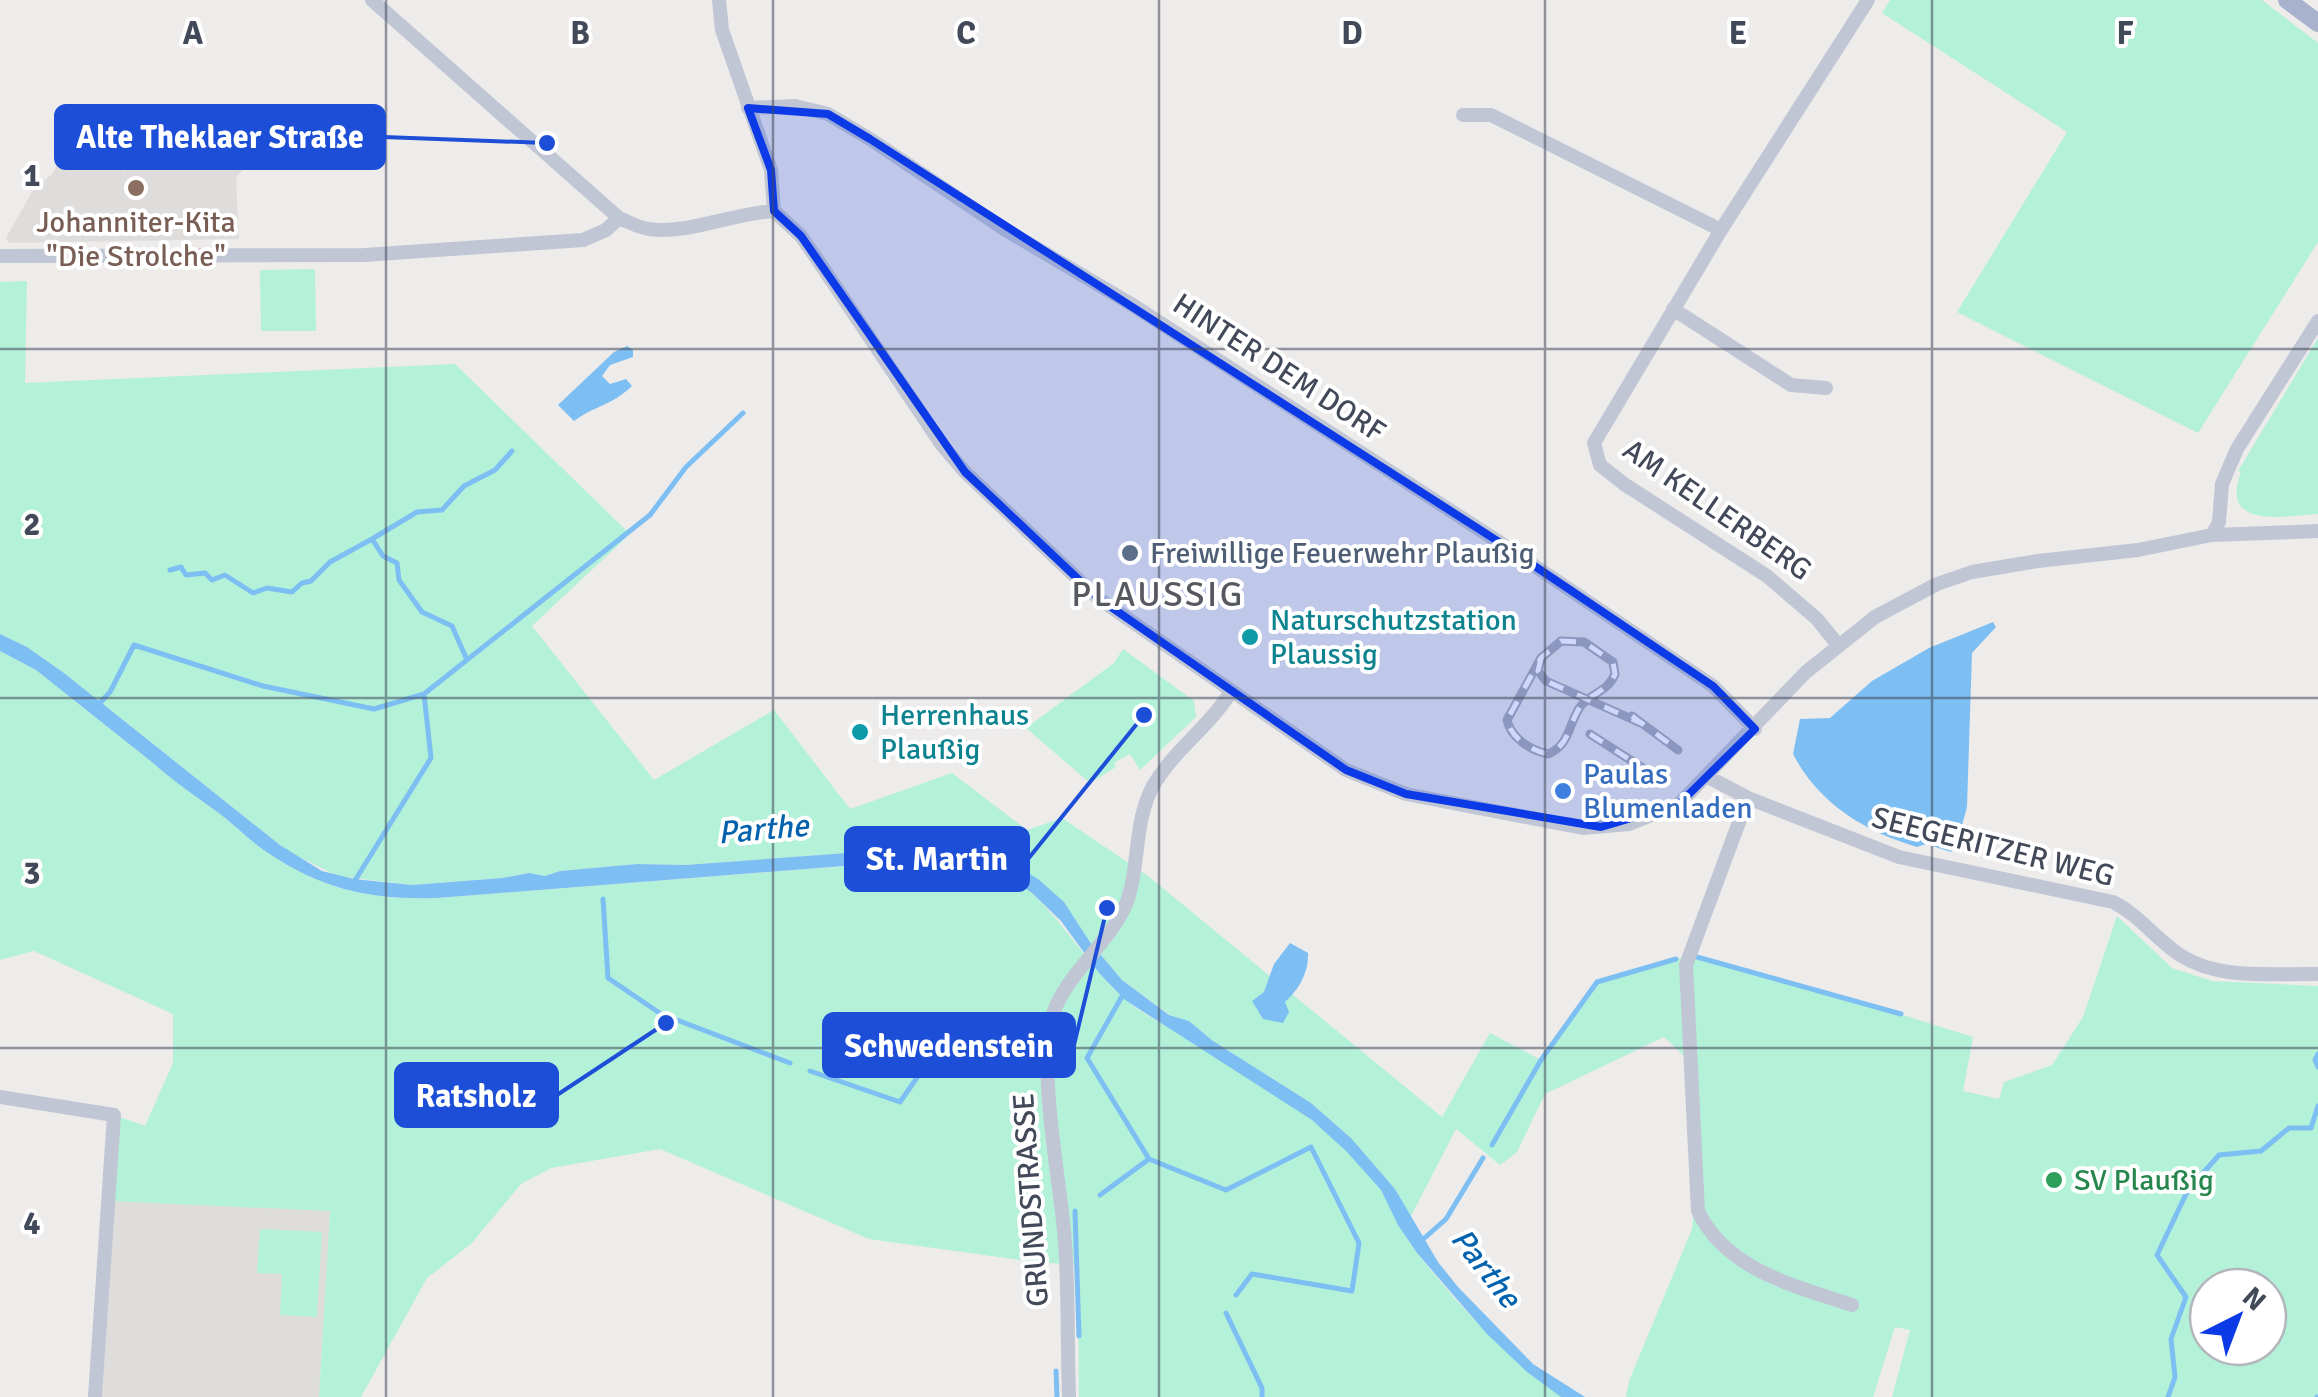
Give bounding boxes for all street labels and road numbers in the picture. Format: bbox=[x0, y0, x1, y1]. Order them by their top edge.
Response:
street label: HINTER DEM DORF bbox=[1166, 286, 1392, 450]
street label: AM KELLERBERG bbox=[1616, 431, 1818, 589]
street label: SEEGERITZER WEG bbox=[1868, 799, 2118, 895]
street label: GRUNDSTRASSE bbox=[1005, 1092, 1057, 1308]

